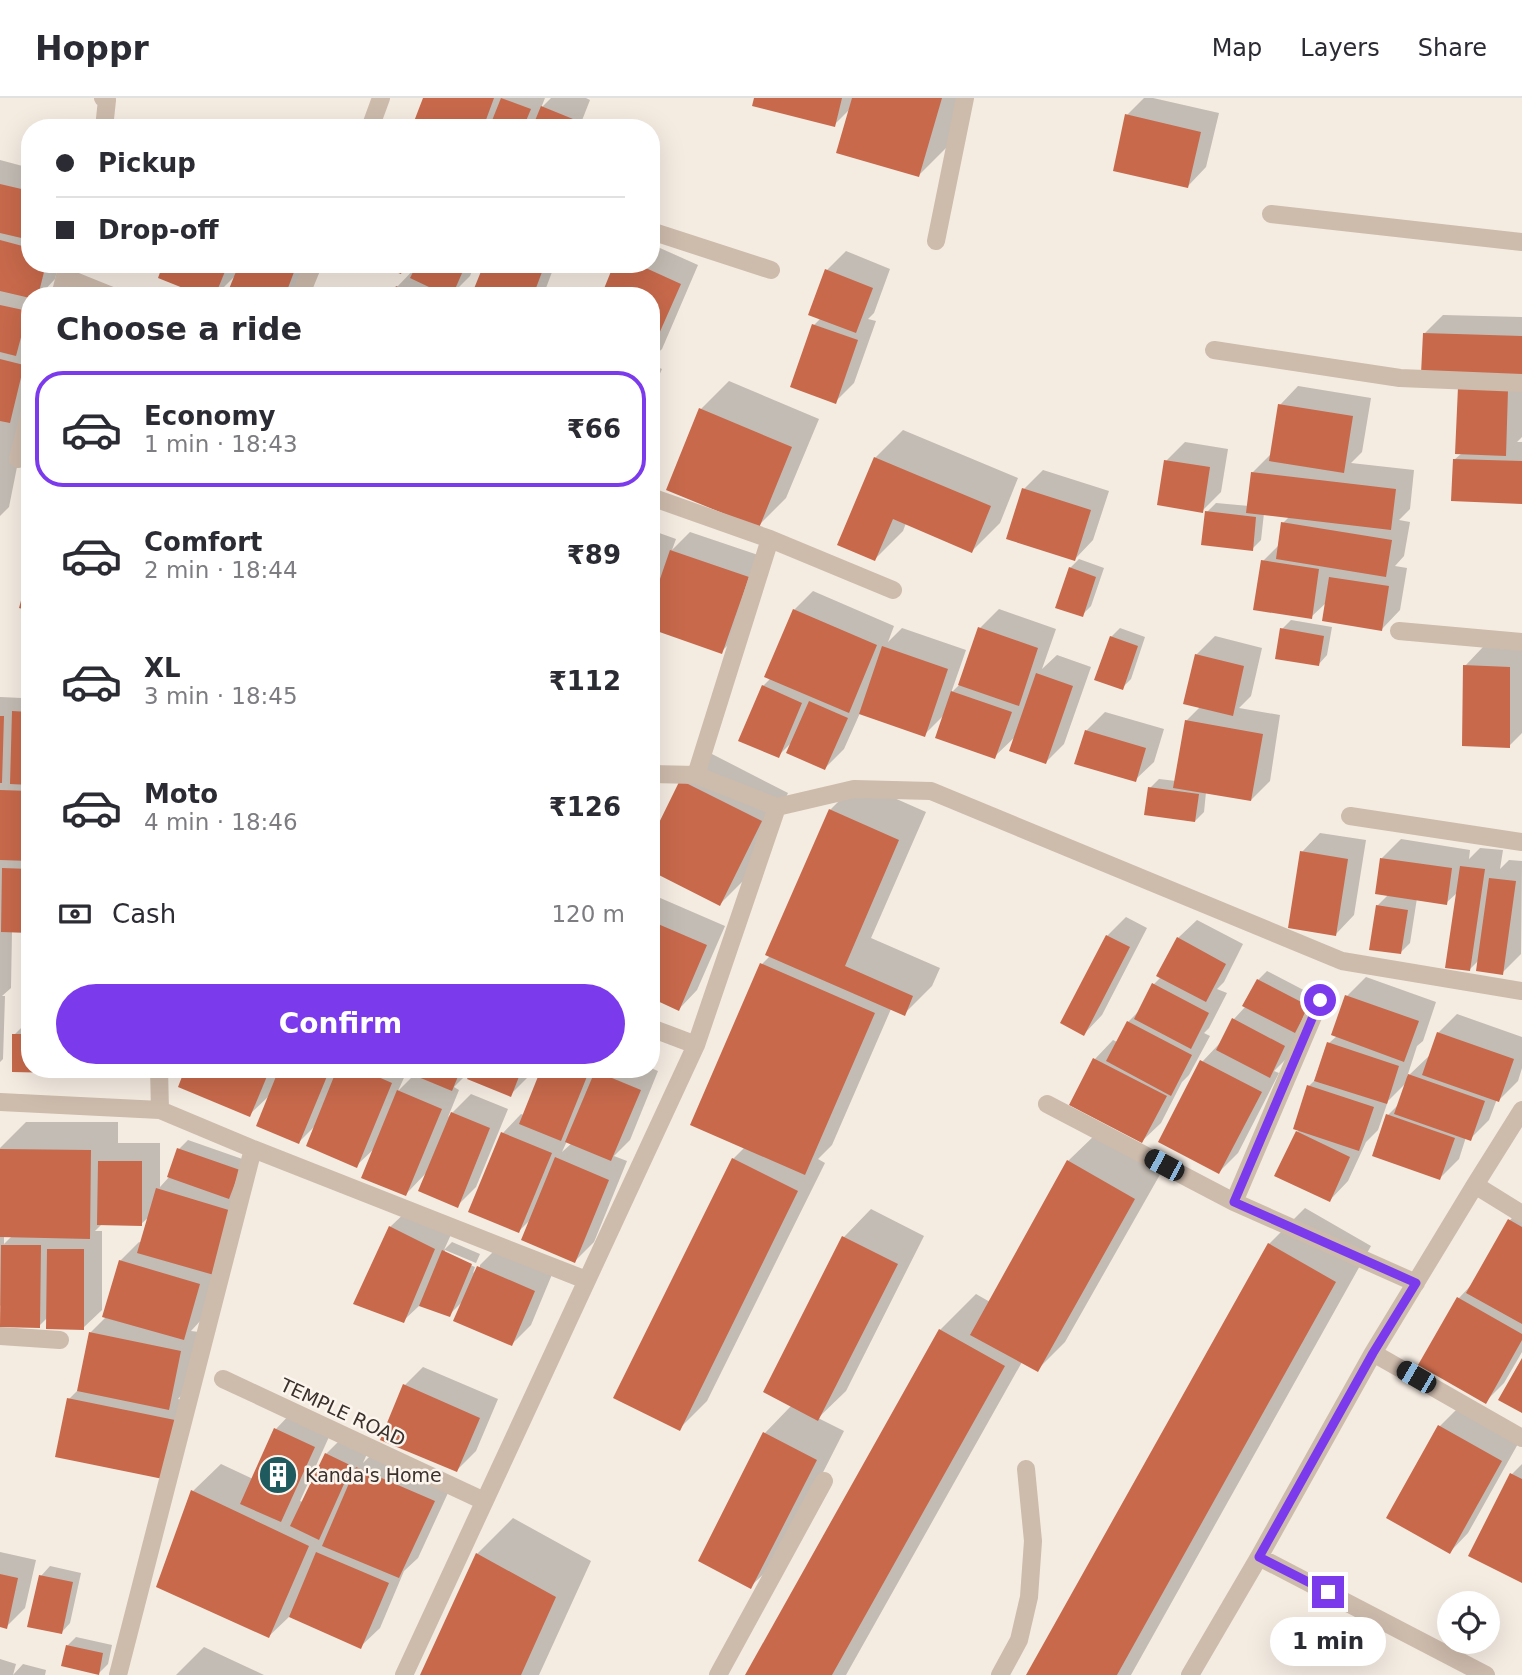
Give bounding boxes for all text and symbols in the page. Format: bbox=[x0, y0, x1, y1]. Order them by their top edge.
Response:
text: Hoppr bbox=[35, 29, 149, 68]
text: Map bbox=[1212, 34, 1262, 62]
text: Layers bbox=[1300, 34, 1380, 62]
text: Share bbox=[1418, 34, 1487, 62]
text: Pickup bbox=[98, 148, 196, 178]
text: Drop-off bbox=[98, 215, 219, 245]
text: Choose a ride bbox=[56, 310, 302, 348]
icon: car bbox=[60, 398, 123, 461]
text: Economy bbox=[144, 401, 275, 431]
text: ₹66 bbox=[567, 414, 621, 444]
text: 1 min · 18:43 bbox=[144, 431, 298, 457]
icon: car bbox=[60, 524, 123, 587]
text: Comfort bbox=[144, 527, 262, 557]
text: ₹89 bbox=[567, 540, 621, 570]
text: 2 min · 18:44 bbox=[144, 557, 298, 583]
icon: car bbox=[60, 650, 123, 713]
text: XL bbox=[144, 653, 181, 683]
text: ₹112 bbox=[549, 666, 621, 696]
text: 3 min · 18:45 bbox=[144, 683, 298, 709]
icon: car bbox=[60, 776, 123, 839]
text: Moto bbox=[144, 779, 218, 809]
text: ₹126 bbox=[549, 792, 621, 822]
text: 4 min · 18:46 bbox=[144, 809, 298, 835]
icon: cash bbox=[56, 895, 94, 933]
text: Cash bbox=[112, 899, 176, 929]
text: 120 m bbox=[551, 901, 625, 927]
button: Confirm bbox=[56, 984, 625, 1064]
route start bbox=[1304, 984, 1336, 1016]
car bbox=[1141, 1146, 1188, 1184]
car bbox=[1393, 1357, 1440, 1397]
street label: TEMPLE ROAD bbox=[276, 1373, 409, 1451]
building icon: Kanda's Home bbox=[257, 1454, 299, 1496]
place label: Kanda's Home bbox=[305, 1464, 442, 1486]
route end bbox=[1312, 1576, 1344, 1608]
map controls bbox=[1437, 1591, 1500, 1654]
button: locate bbox=[1437, 1591, 1500, 1654]
callout: 1 min bbox=[1270, 1616, 1386, 1666]
text: 1 min bbox=[1292, 1628, 1364, 1654]

